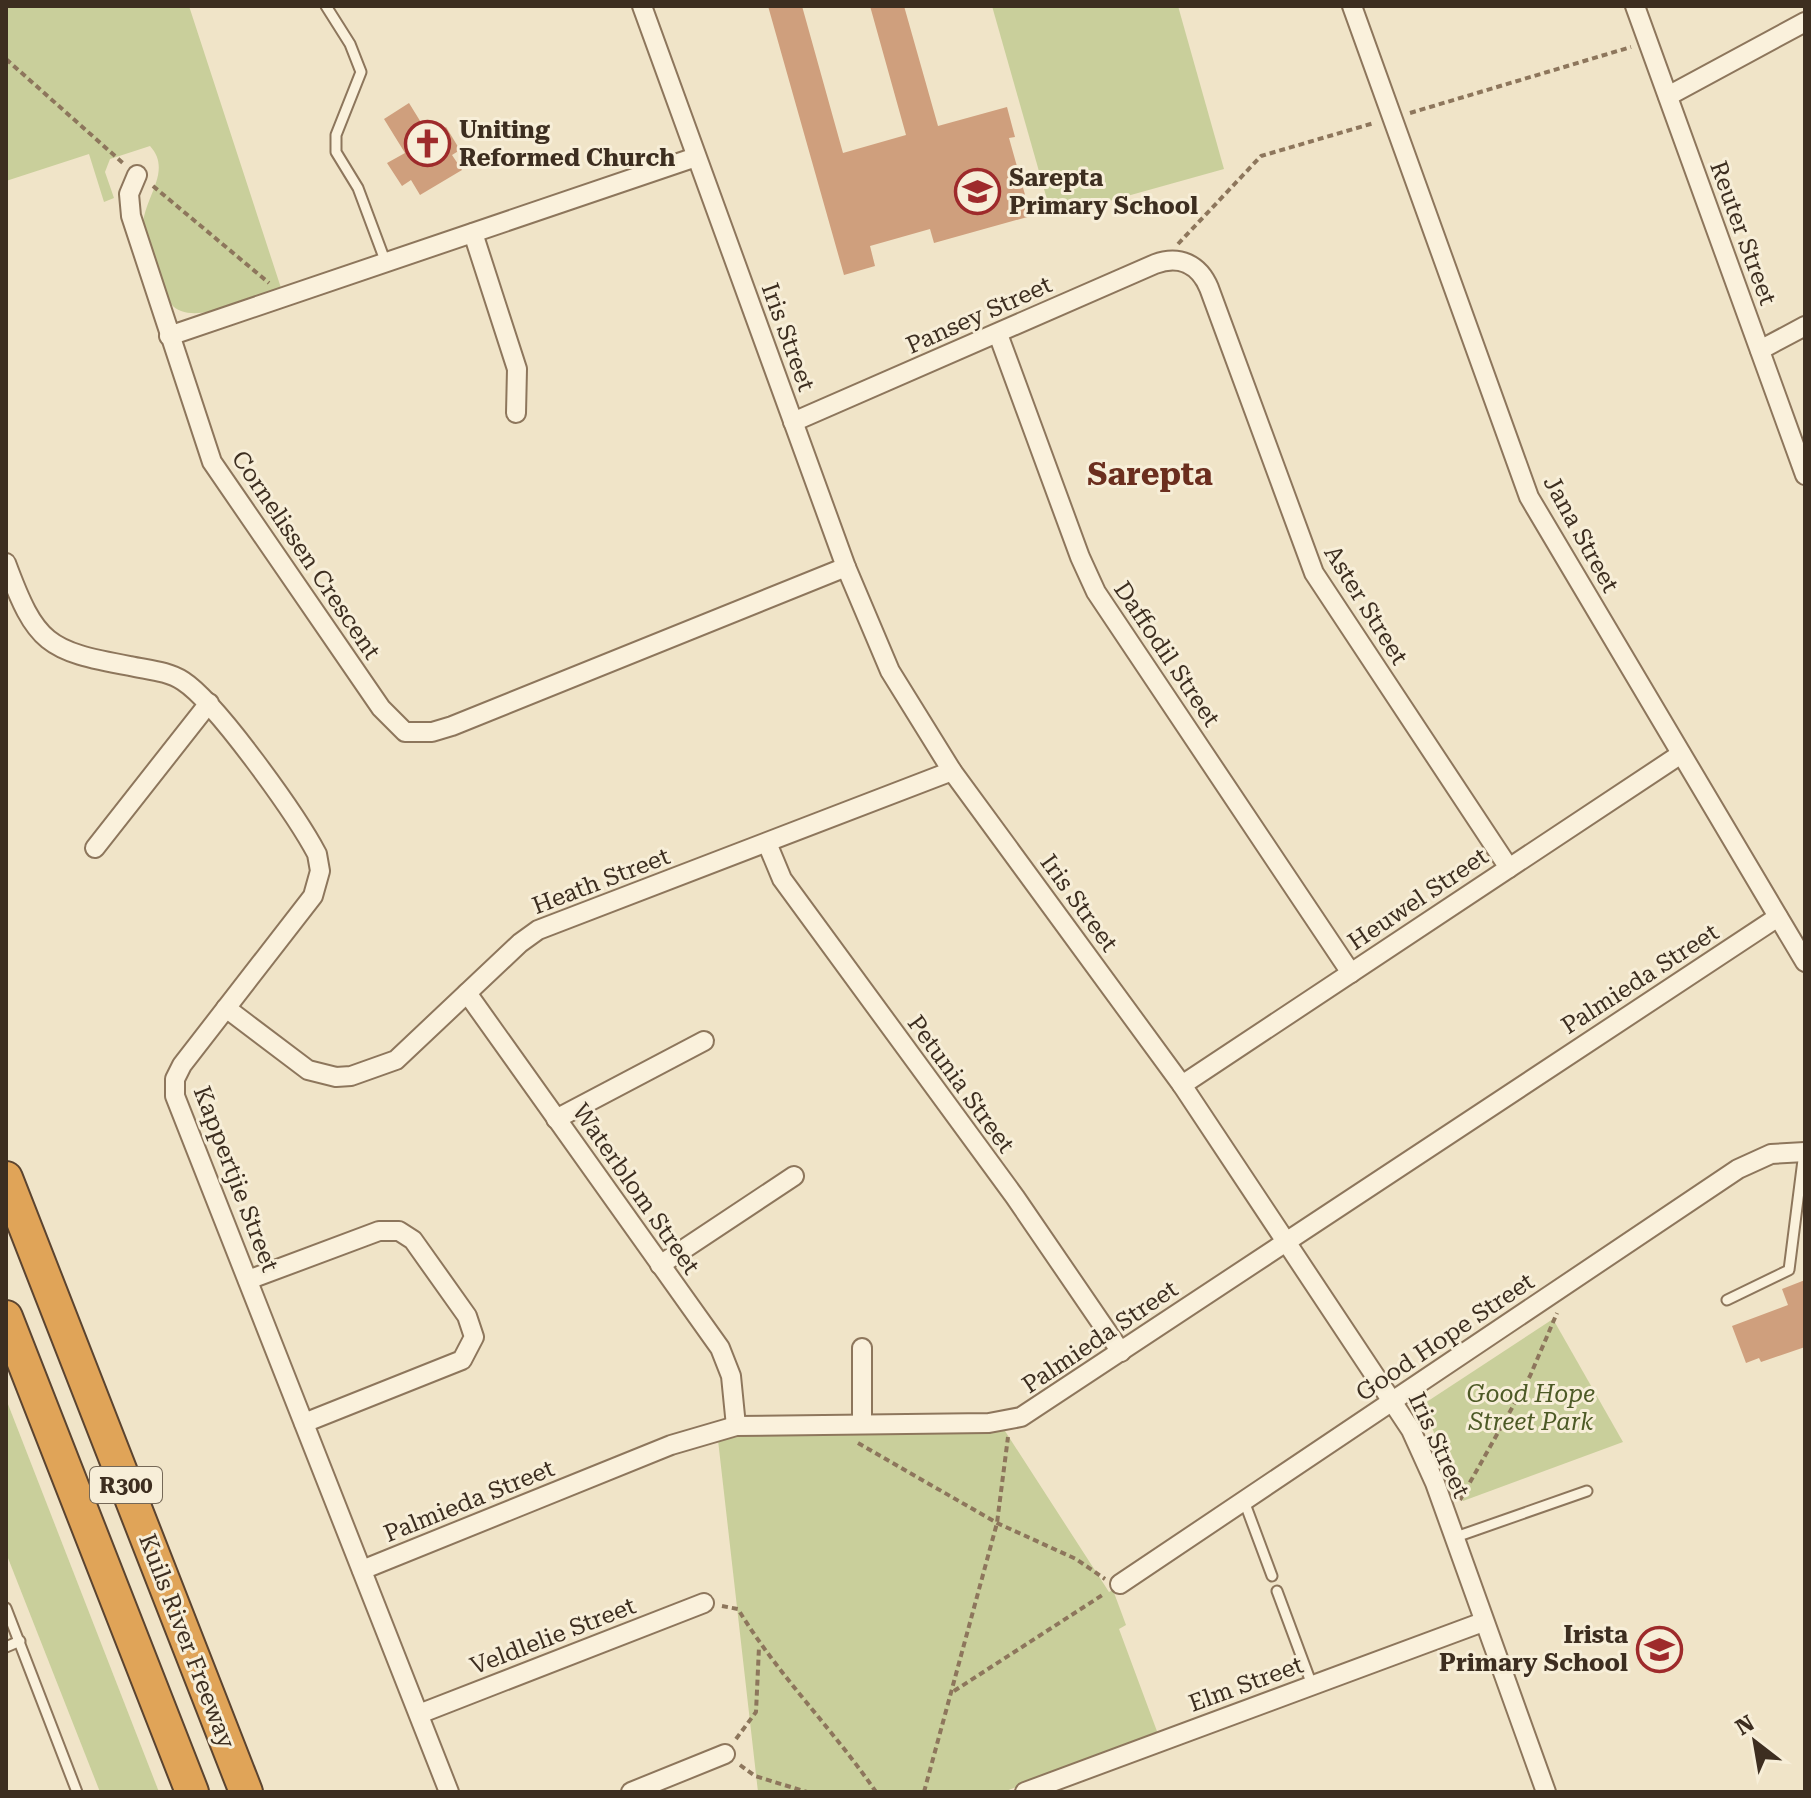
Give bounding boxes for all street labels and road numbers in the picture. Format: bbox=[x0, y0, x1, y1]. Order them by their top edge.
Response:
street label: Reuter Street bbox=[1704, 157, 1782, 309]
street label: Pansey Street bbox=[902, 270, 1056, 360]
street label: Iris Street bbox=[756, 279, 820, 395]
street label: Cornelissen Crescent bbox=[226, 446, 386, 665]
street label: Jana Street bbox=[1537, 471, 1625, 597]
street label: Aster Street bbox=[1318, 540, 1414, 670]
street label: Daffodil Street bbox=[1108, 576, 1226, 732]
street label: Heath Street bbox=[528, 842, 674, 920]
street label: Heuwel Street bbox=[1343, 842, 1493, 956]
street label: Iris Street bbox=[1034, 849, 1124, 957]
street label: Palmieda Street bbox=[1556, 918, 1724, 1040]
street label: Petunia Street bbox=[902, 1010, 1020, 1158]
street label: Kappertjie Street bbox=[188, 1082, 284, 1276]
street label: Waterblom Street bbox=[567, 1098, 706, 1280]
street label: Good Hope Street bbox=[1351, 1267, 1539, 1407]
street label: Palmieda Street bbox=[1017, 1275, 1183, 1399]
street label: Iris Street bbox=[1402, 1388, 1476, 1502]
street label: Palmieda Street bbox=[380, 1454, 558, 1548]
road number: R300 bbox=[90, 1467, 162, 1503]
street label: Kuils River Freeway bbox=[133, 1530, 241, 1753]
street label: Veldlelie Street bbox=[466, 1592, 640, 1680]
street label: Elm Street bbox=[1185, 1650, 1307, 1718]

